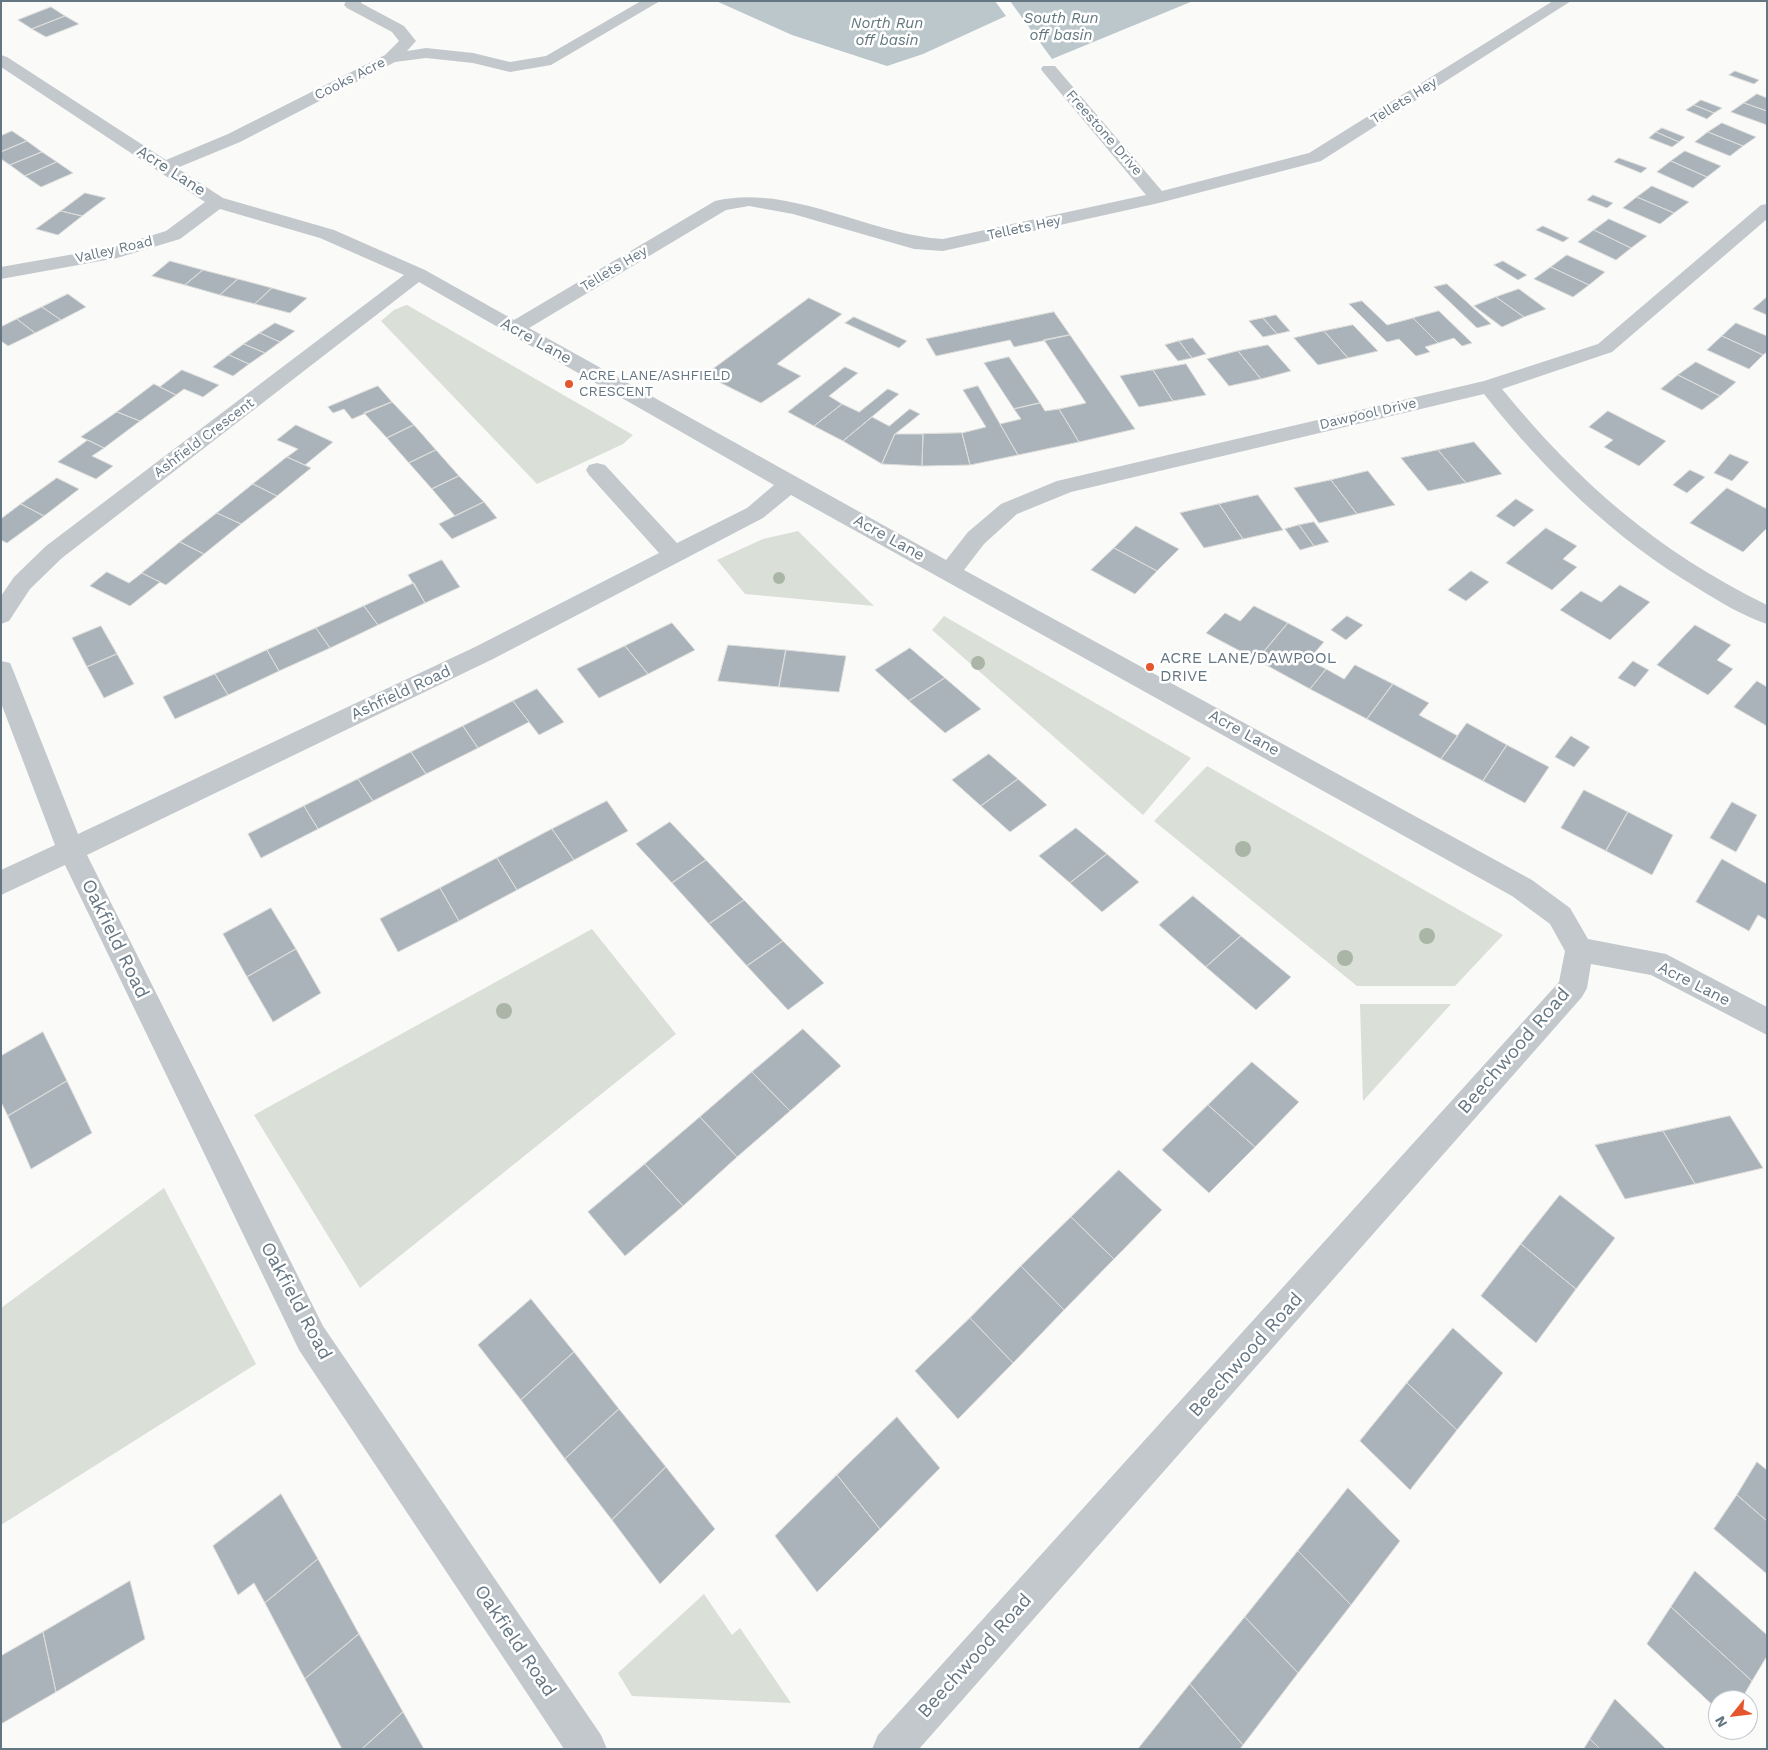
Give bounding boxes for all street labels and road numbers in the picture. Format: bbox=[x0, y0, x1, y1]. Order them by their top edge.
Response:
street label: Cooks Acre bbox=[312, 54, 388, 104]
street label: Tellets Hey bbox=[1368, 74, 1440, 128]
street label: Freestone Drive bbox=[1062, 87, 1146, 179]
street label: Acre Lane bbox=[133, 142, 209, 200]
street label: Tellets Hey bbox=[986, 212, 1062, 244]
street label: Valley Road bbox=[74, 233, 154, 267]
street label: Tellets Hey bbox=[578, 243, 650, 295]
street label: Acre Lane bbox=[497, 314, 575, 368]
street label: Ashfield Crescent bbox=[151, 395, 257, 481]
street label: Dawpool Drive bbox=[1318, 395, 1418, 433]
street label: Acre Lane bbox=[850, 511, 928, 565]
street label: Ashfield Road bbox=[348, 661, 454, 725]
street label: Acre Lane bbox=[1205, 706, 1283, 760]
street label: Oakfield Road bbox=[76, 876, 154, 1002]
street label: Acre Lane bbox=[1655, 958, 1733, 1010]
street label: Beechwood Road bbox=[1453, 983, 1575, 1119]
street label: Oakfield Road bbox=[255, 1238, 337, 1364]
street label: Beechwood Road bbox=[1184, 1288, 1308, 1422]
street label: Oakfield Road bbox=[469, 1581, 561, 1701]
street label: Beechwood Road bbox=[913, 1589, 1037, 1723]

